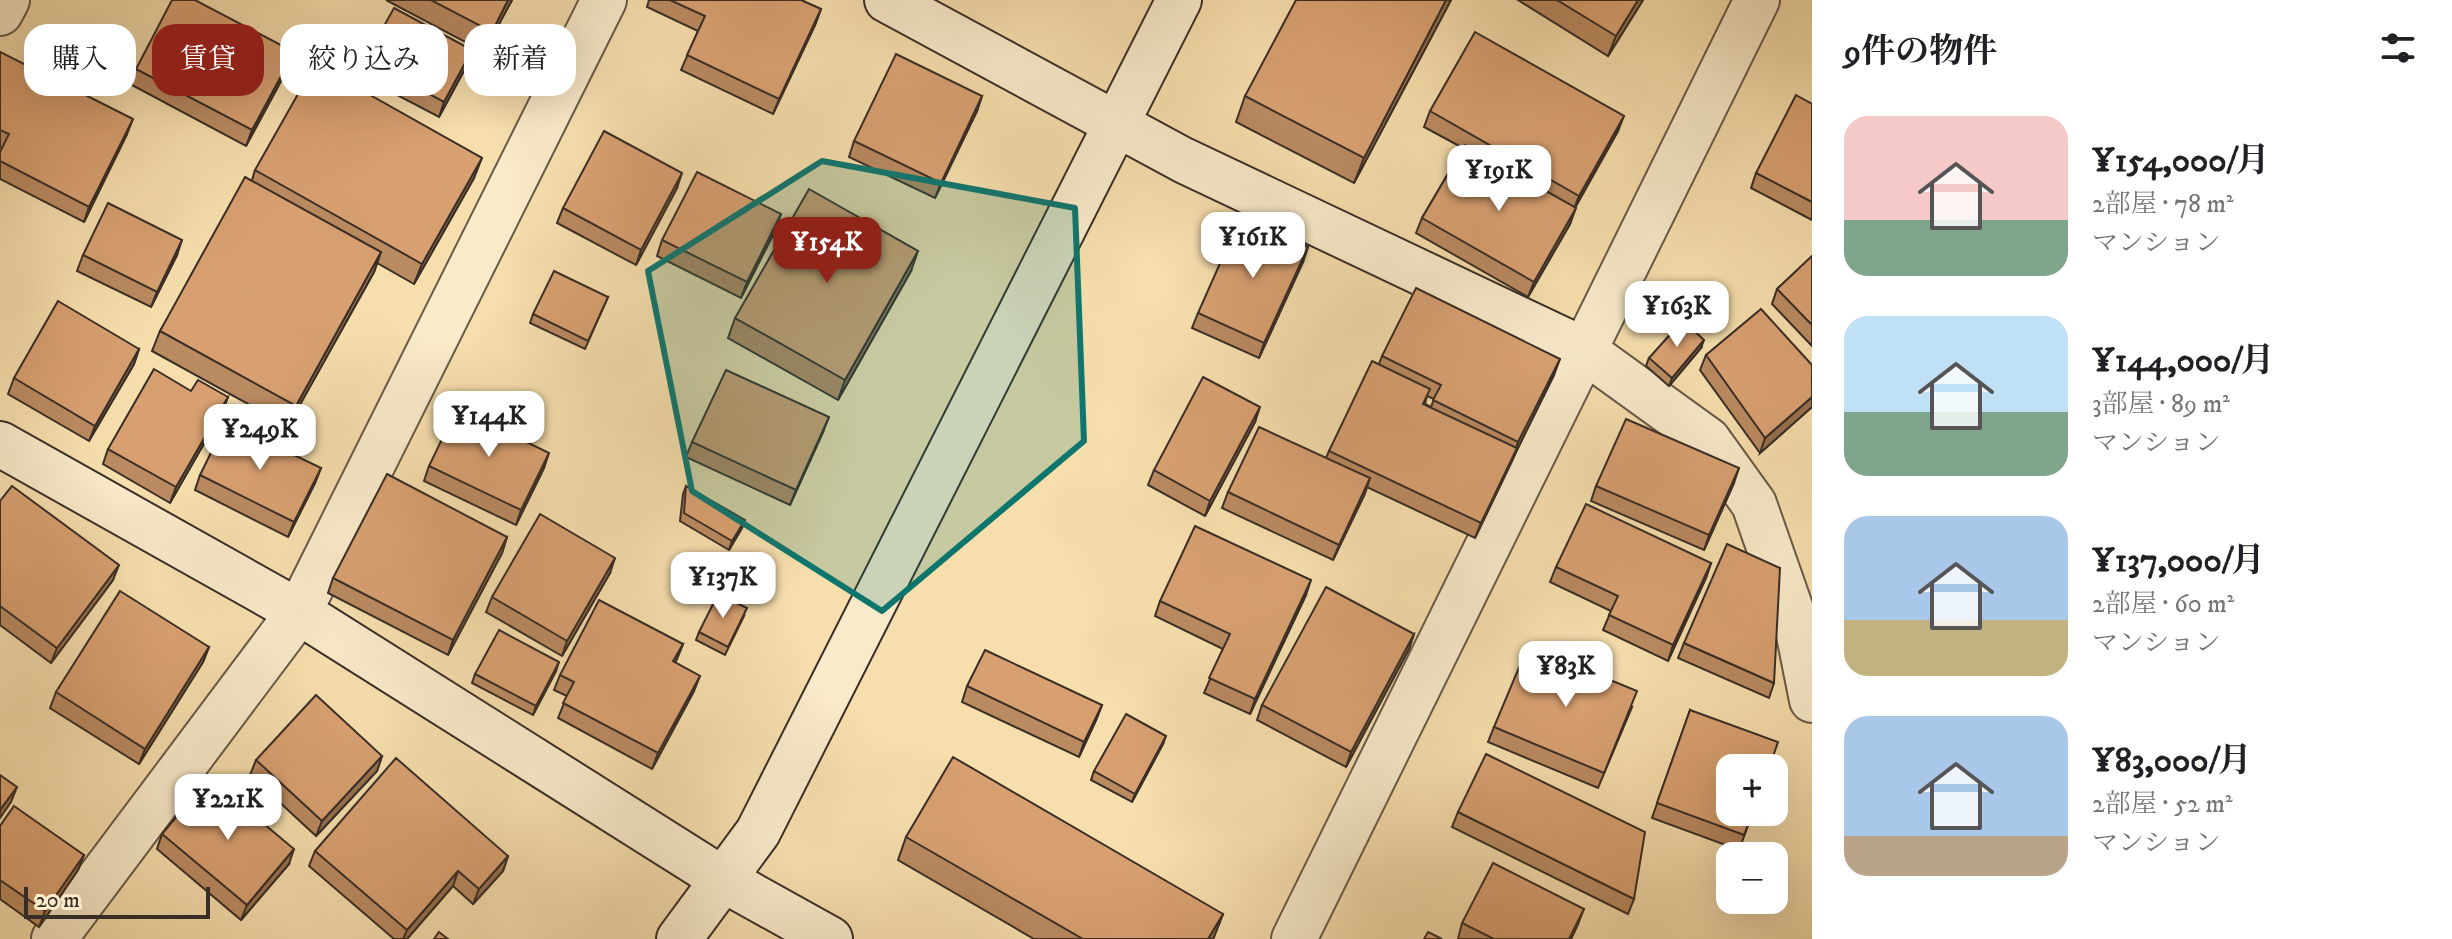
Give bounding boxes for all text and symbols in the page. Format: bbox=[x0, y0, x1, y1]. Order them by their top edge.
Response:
chip: 購入 bbox=[24, 24, 136, 96]
chip: 賃貸 bbox=[152, 24, 264, 96]
chip: 絞り込み bbox=[280, 24, 448, 96]
chip: 新着 bbox=[464, 24, 576, 96]
icon: filters bbox=[2376, 26, 2420, 70]
text: 9件の物件 bbox=[1844, 31, 1997, 73]
text: ¥154,000/月 bbox=[2092, 140, 2270, 182]
pin: ¥191K bbox=[1443, 145, 1555, 213]
icon: home bbox=[1908, 148, 2004, 244]
text: ¥191K bbox=[1465, 154, 1533, 187]
text: 2部屋 · 78 m² bbox=[2092, 188, 2234, 221]
pin: ¥161K bbox=[1197, 212, 1309, 280]
pin: ¥154K bbox=[771, 217, 883, 285]
text: ¥161K bbox=[1219, 221, 1287, 254]
text: ¥154K bbox=[791, 226, 863, 259]
text: マンション bbox=[2092, 227, 2221, 260]
pin: ¥163K bbox=[1621, 281, 1733, 349]
text: ¥163K bbox=[1643, 290, 1711, 323]
text: ¥144,000/月 bbox=[2092, 340, 2275, 382]
icon: home bbox=[1908, 348, 2004, 444]
text: 3部屋 · 89 m² bbox=[2092, 388, 2230, 421]
pin: ¥144K bbox=[433, 391, 545, 459]
text: ¥144K bbox=[451, 400, 527, 433]
pin: ¥249K bbox=[204, 404, 316, 472]
text: ¥249K bbox=[222, 413, 298, 446]
text: マンション bbox=[2092, 427, 2221, 460]
text: ¥137,000/月 bbox=[2092, 540, 2265, 582]
icon: home bbox=[1908, 548, 2004, 644]
pin: ¥137K bbox=[667, 552, 779, 620]
text: ¥137K bbox=[689, 561, 757, 594]
text: 2部屋 · 60 m² bbox=[2092, 588, 2234, 621]
text: マンション bbox=[2092, 627, 2221, 660]
pin: ¥83K bbox=[1519, 641, 1613, 709]
text: ¥83K bbox=[1537, 650, 1595, 683]
text: ¥83,000/月 bbox=[2092, 740, 2252, 782]
icon: home bbox=[1908, 748, 2004, 844]
map controls bbox=[1716, 754, 1788, 914]
button: + bbox=[1716, 754, 1788, 826]
pin: ¥221K bbox=[172, 774, 284, 842]
text: ¥221K bbox=[193, 783, 263, 816]
text: 2部屋 · 52 m² bbox=[2092, 788, 2233, 821]
text: マンション bbox=[2092, 827, 2221, 860]
button: − bbox=[1716, 842, 1788, 914]
scale bar bbox=[24, 883, 210, 919]
text: 20 m bbox=[36, 887, 80, 914]

